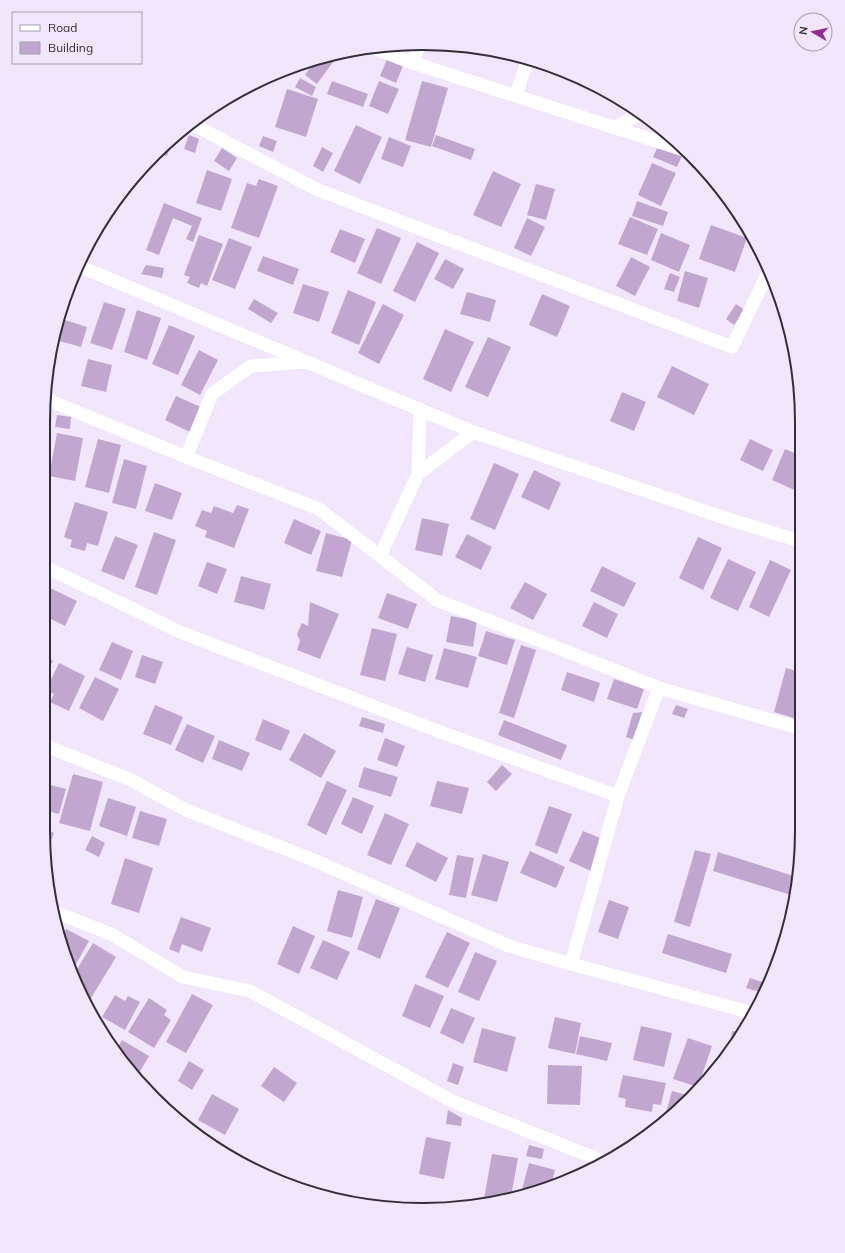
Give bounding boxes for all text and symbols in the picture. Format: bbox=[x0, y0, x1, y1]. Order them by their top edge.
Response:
legend bbox=[12, 12, 142, 64]
north arrow bbox=[793, 12, 833, 52]
text: Road bbox=[48, 20, 77, 35]
text: N bbox=[796, 25, 811, 36]
text: Building bbox=[48, 40, 93, 55]

